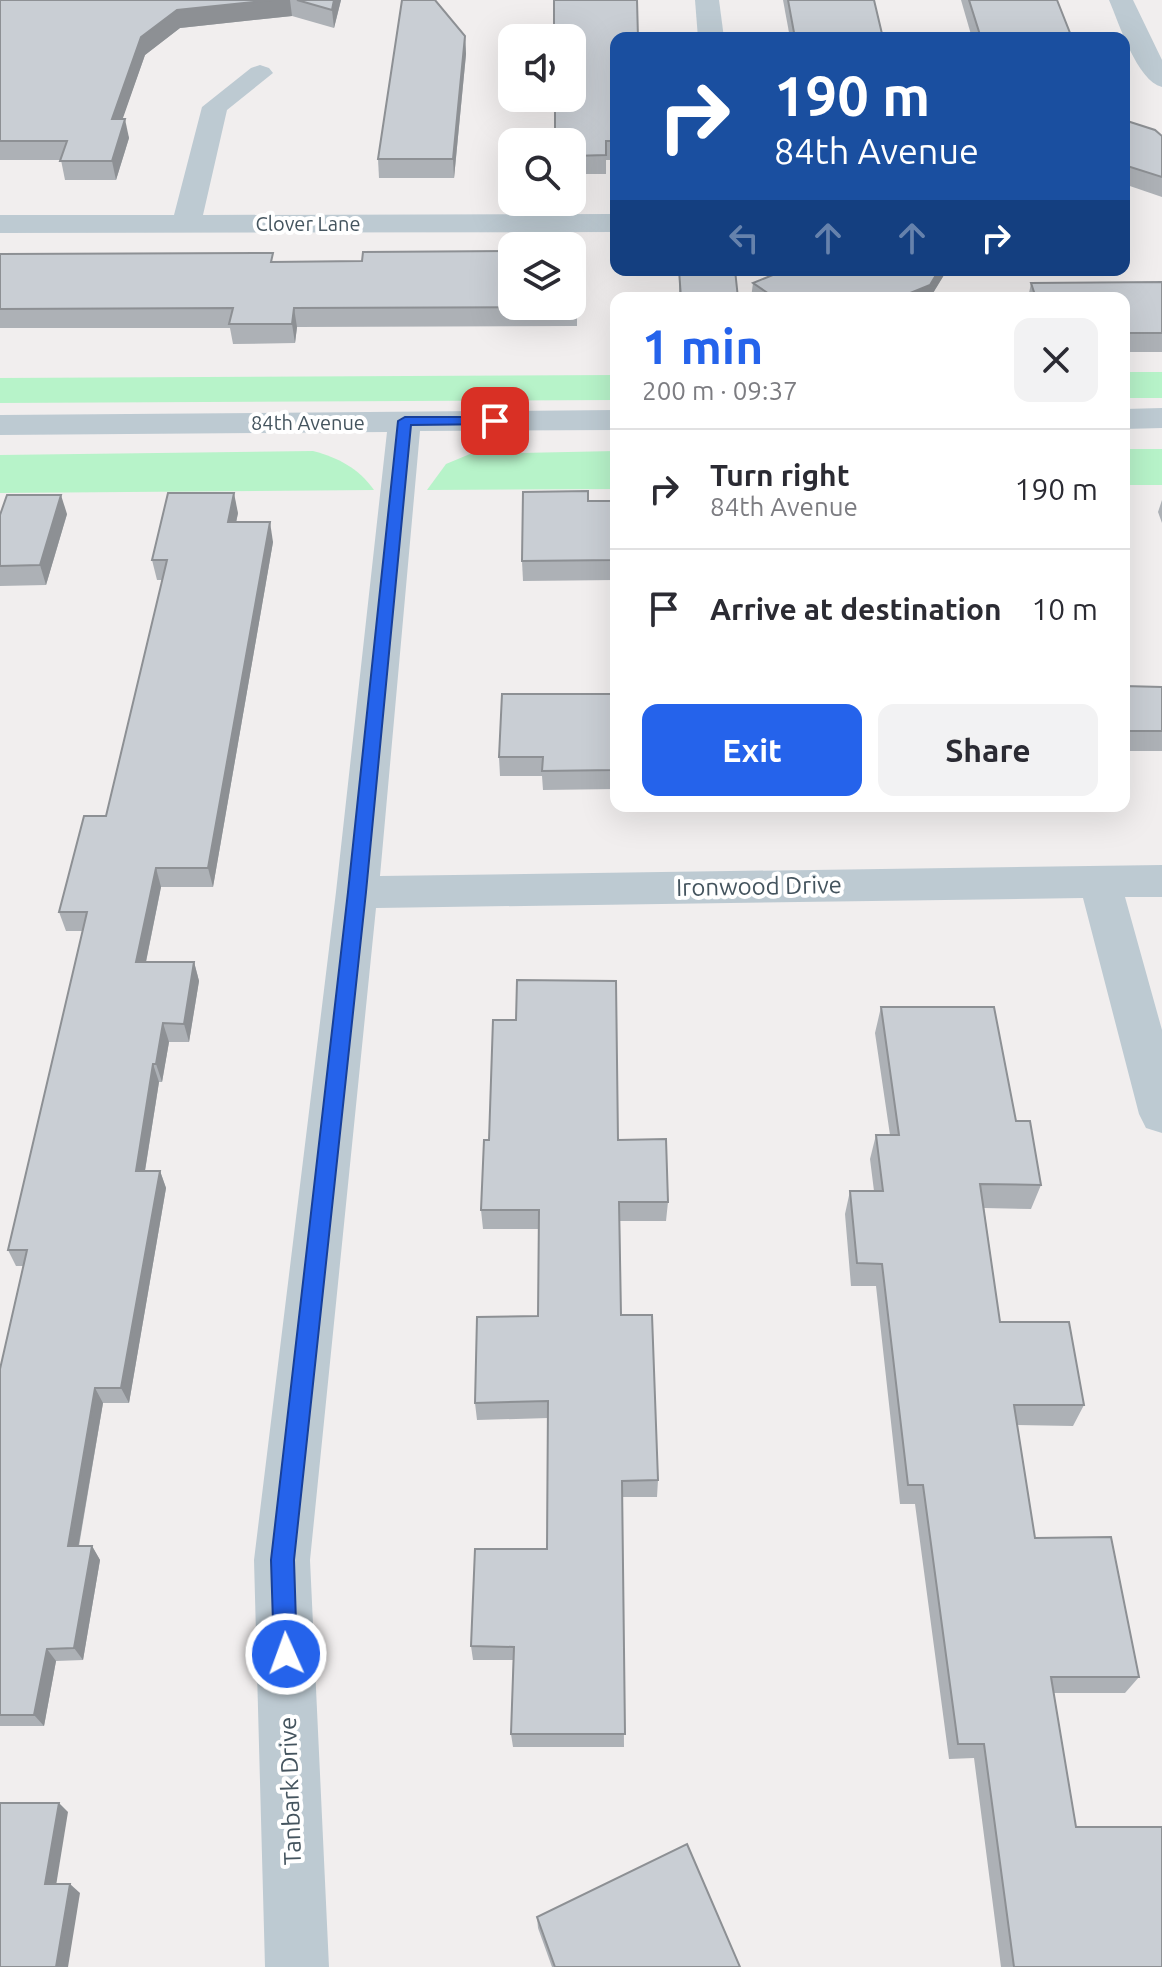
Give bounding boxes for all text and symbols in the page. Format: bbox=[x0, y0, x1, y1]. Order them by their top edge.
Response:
map controls bbox=[498, 24, 586, 320]
button: sound bbox=[498, 24, 586, 112]
icon: right bbox=[642, 64, 746, 168]
text: 190 m bbox=[774, 64, 930, 127]
button: search bbox=[498, 128, 586, 216]
text: 84th Avenue bbox=[774, 130, 979, 171]
street label: Clover Lane bbox=[255, 212, 361, 235]
icon: left bbox=[722, 216, 766, 260]
icon: ahead bbox=[806, 216, 850, 260]
icon: ahead bbox=[890, 216, 934, 260]
icon: right bbox=[974, 216, 1018, 260]
button: layers bbox=[498, 232, 586, 320]
button: close bbox=[1014, 318, 1098, 402]
text: 1 min bbox=[642, 319, 763, 373]
text: 200 m · 09:37 bbox=[642, 376, 798, 405]
pin bbox=[461, 387, 529, 455]
icon: arrive bbox=[473, 399, 517, 443]
street label: 84th Avenue bbox=[251, 411, 365, 434]
text: Turn right bbox=[710, 458, 850, 492]
icon: right bbox=[642, 467, 686, 511]
text: 190 m bbox=[1014, 472, 1098, 506]
text: 84th Avenue bbox=[710, 492, 858, 521]
icon: arrive bbox=[642, 587, 686, 631]
text: Arrive at destination bbox=[710, 592, 1002, 626]
text: 10 m bbox=[1031, 592, 1098, 626]
button: Exit bbox=[642, 704, 862, 796]
button: Share bbox=[878, 704, 1098, 796]
street label: Ironwood Drive bbox=[676, 871, 842, 901]
position arrow bbox=[244, 1612, 328, 1696]
street label: Tanbark Drive bbox=[274, 1716, 306, 1866]

